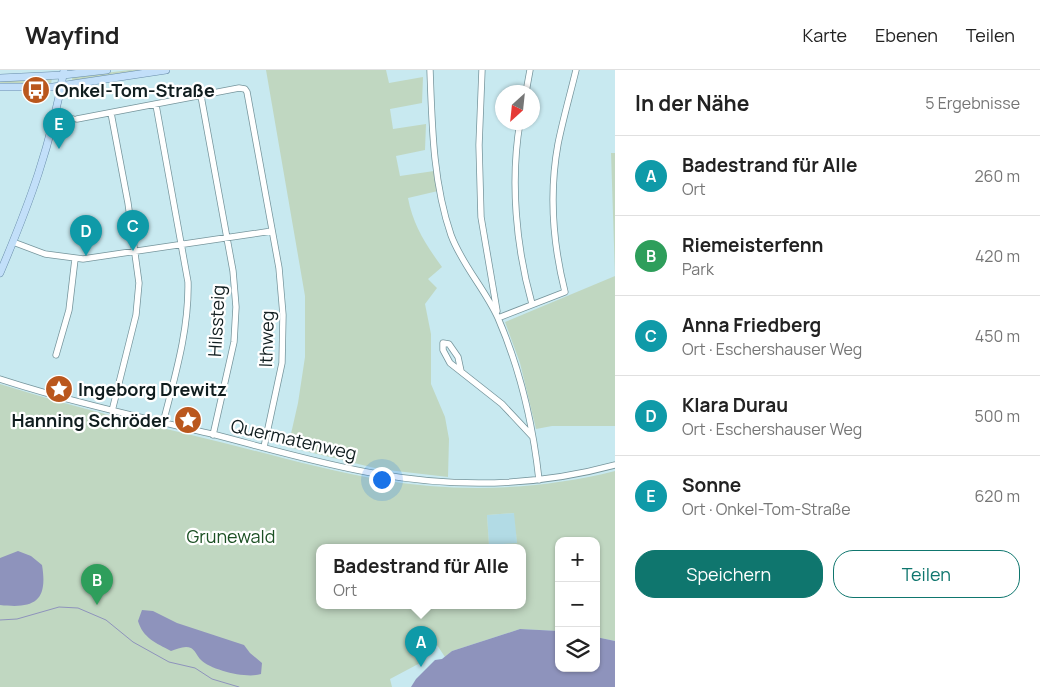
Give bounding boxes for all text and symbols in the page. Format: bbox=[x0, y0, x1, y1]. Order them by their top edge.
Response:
text: Wayfind bbox=[25, 18, 120, 51]
text: Karte bbox=[803, 23, 847, 47]
text: Ebenen bbox=[875, 23, 938, 47]
text: Teilen bbox=[966, 23, 1015, 47]
bus stop icon: Onkel-Tom-Straße bbox=[21, 75, 51, 105]
place label: Onkel-Tom-Straße bbox=[55, 78, 215, 102]
north arrow bbox=[495, 85, 540, 130]
text: In der Nähe bbox=[635, 89, 749, 117]
text: 5 Ergebnisse bbox=[925, 92, 1020, 114]
pin: E bbox=[43, 108, 75, 149]
text: Badestrand für Alle bbox=[682, 152, 857, 178]
text: A bbox=[646, 165, 656, 187]
text: 260 m bbox=[974, 165, 1020, 187]
text: Ort bbox=[682, 178, 706, 200]
pin: C bbox=[117, 210, 149, 251]
pin: D bbox=[70, 215, 102, 256]
text: Riemeisterfenn bbox=[682, 232, 823, 258]
text: B bbox=[646, 245, 656, 267]
text: 420 m bbox=[975, 245, 1020, 267]
text: Park bbox=[682, 258, 714, 280]
street label: Hilssteig bbox=[202, 284, 230, 358]
street label: Ithweg bbox=[253, 310, 279, 368]
text: Anna Friedberg bbox=[682, 312, 821, 338]
text: C bbox=[645, 325, 657, 347]
text: 450 m bbox=[975, 325, 1020, 347]
text: Ort · Eschershauser Weg bbox=[682, 338, 862, 360]
place icon: Ingeborg Drewitz bbox=[44, 374, 74, 404]
place label: Ingeborg Drewitz bbox=[78, 377, 227, 401]
text: Klara Durau bbox=[682, 392, 788, 418]
place icon: Hanning Schröder bbox=[173, 405, 203, 435]
text: D bbox=[645, 405, 657, 427]
text: 500 m bbox=[974, 405, 1020, 427]
place label: Hanning Schröder bbox=[11, 408, 169, 432]
street label: Quermatenweg bbox=[229, 413, 359, 465]
text: Ort · Eschershauser Weg bbox=[682, 418, 862, 440]
your location bbox=[369, 467, 395, 493]
text: Sonne bbox=[682, 472, 741, 498]
text: E bbox=[646, 485, 656, 507]
text: 620 m bbox=[974, 485, 1020, 507]
text: Ort · Onkel-Tom-Straße bbox=[682, 498, 851, 520]
park label: Grunewald bbox=[187, 524, 275, 548]
map controls bbox=[555, 537, 600, 672]
button: + bbox=[555, 537, 600, 582]
popup bbox=[316, 544, 526, 609]
button: Speichern bbox=[635, 550, 823, 598]
button: Teilen bbox=[833, 550, 1020, 598]
text: Badestrand für Alle bbox=[333, 553, 509, 579]
pin: B bbox=[81, 564, 113, 605]
text: Ort bbox=[333, 579, 357, 601]
button: − bbox=[555, 582, 600, 627]
pin: A bbox=[405, 626, 437, 667]
button: layers bbox=[555, 627, 600, 672]

